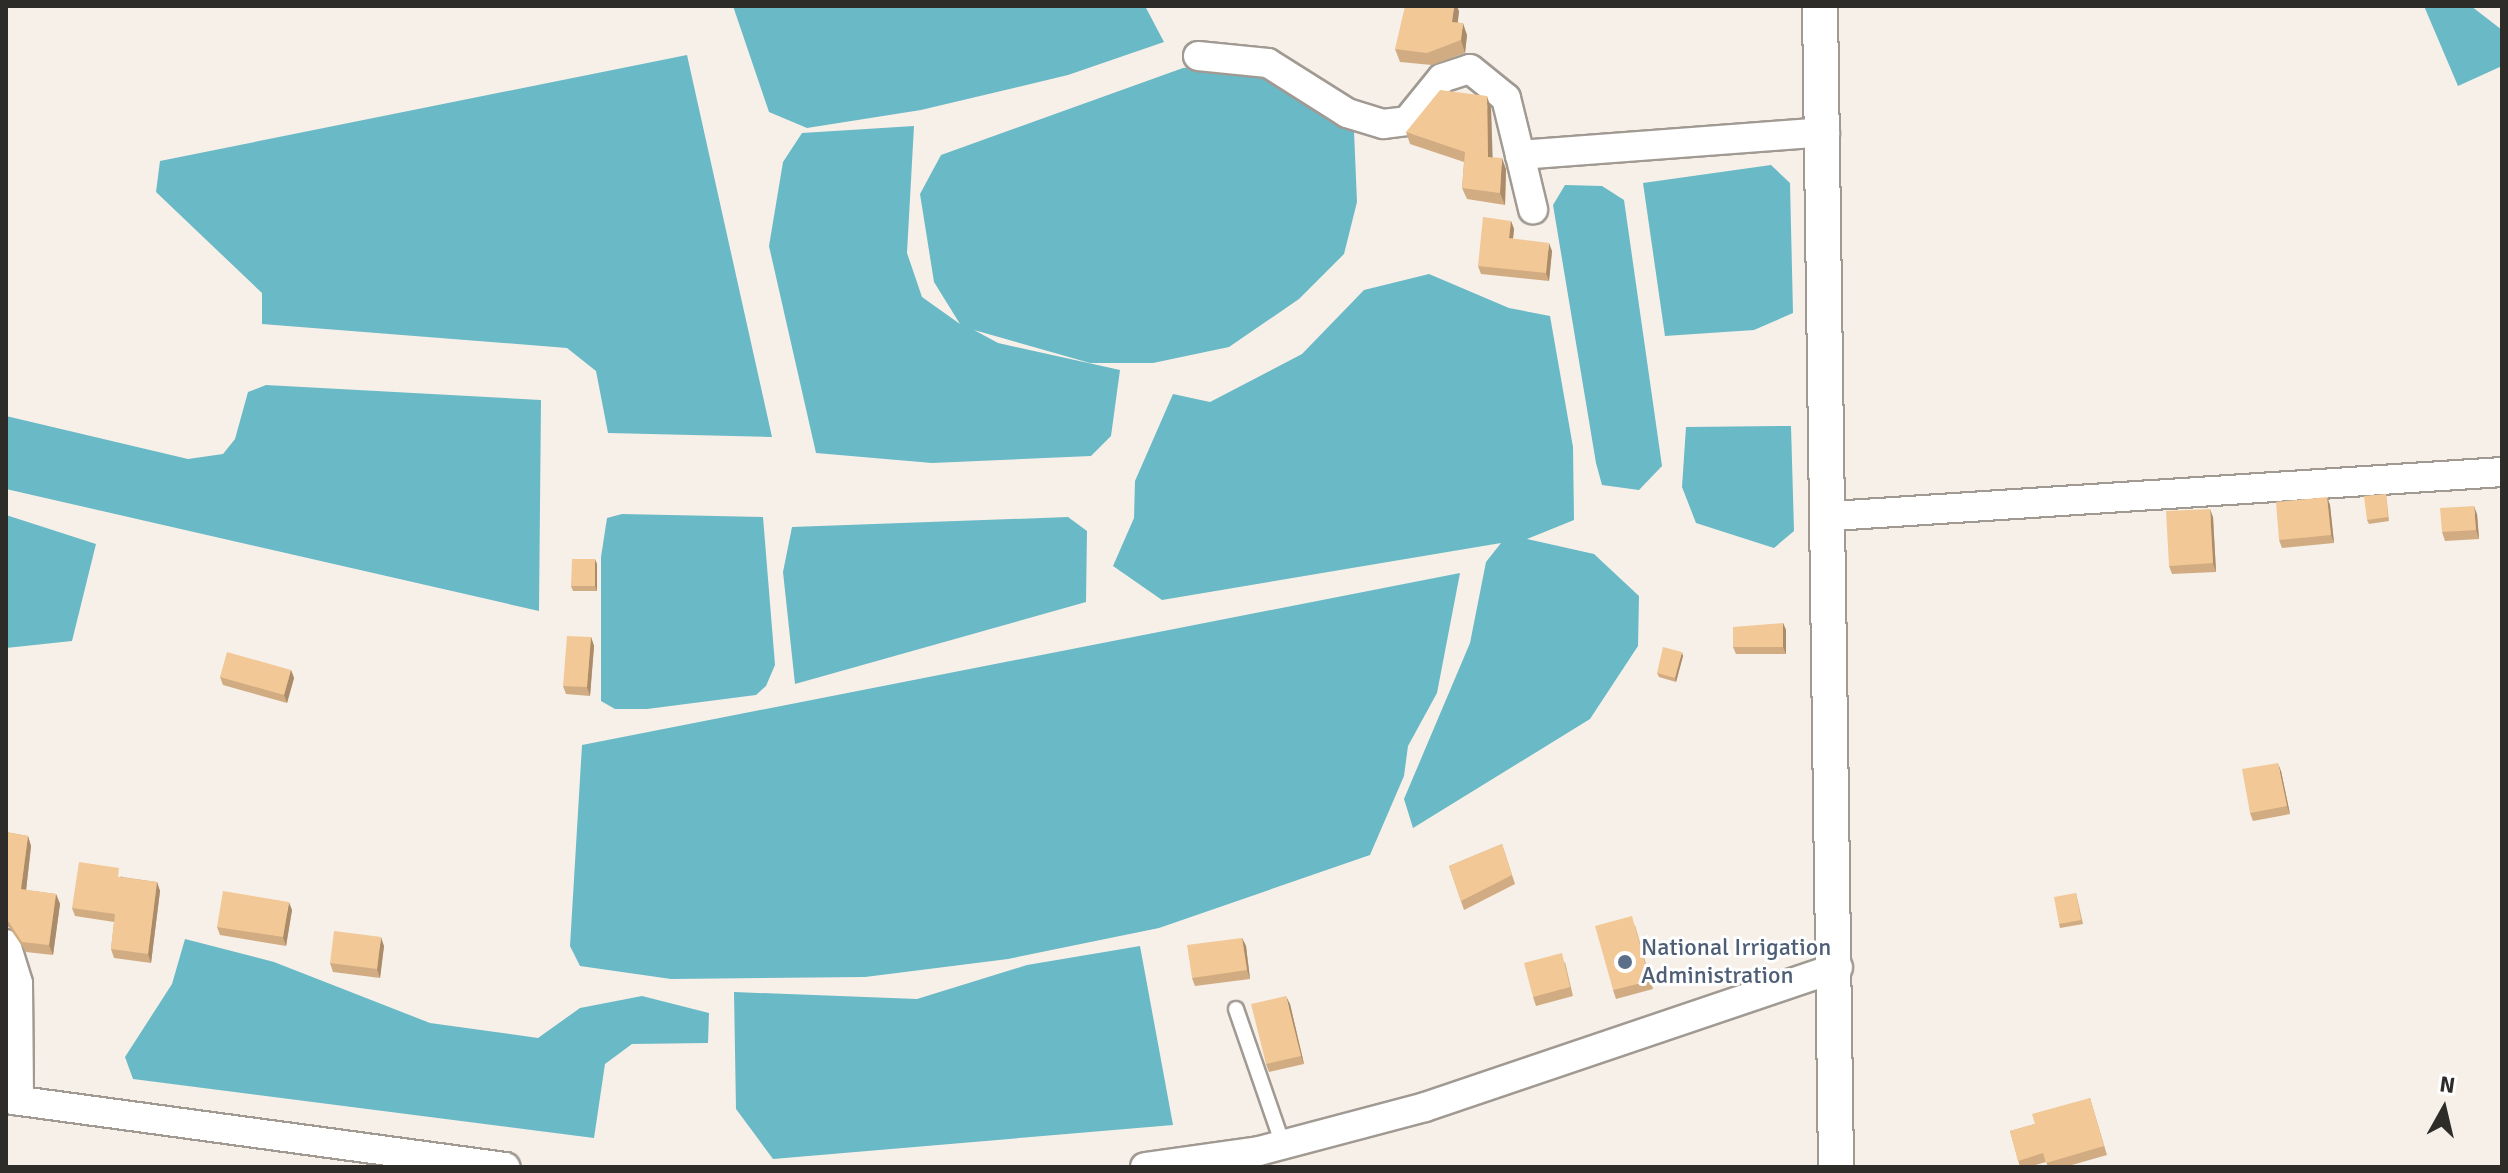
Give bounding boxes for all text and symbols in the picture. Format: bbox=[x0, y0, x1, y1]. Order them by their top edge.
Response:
place label: National Irrigation Administration bbox=[1641, 934, 1831, 990]
marker: National Irrigation Administration bbox=[1616, 953, 1634, 971]
north arrow bbox=[2404, 1069, 2484, 1149]
text: N bbox=[2438, 1070, 2457, 1099]

